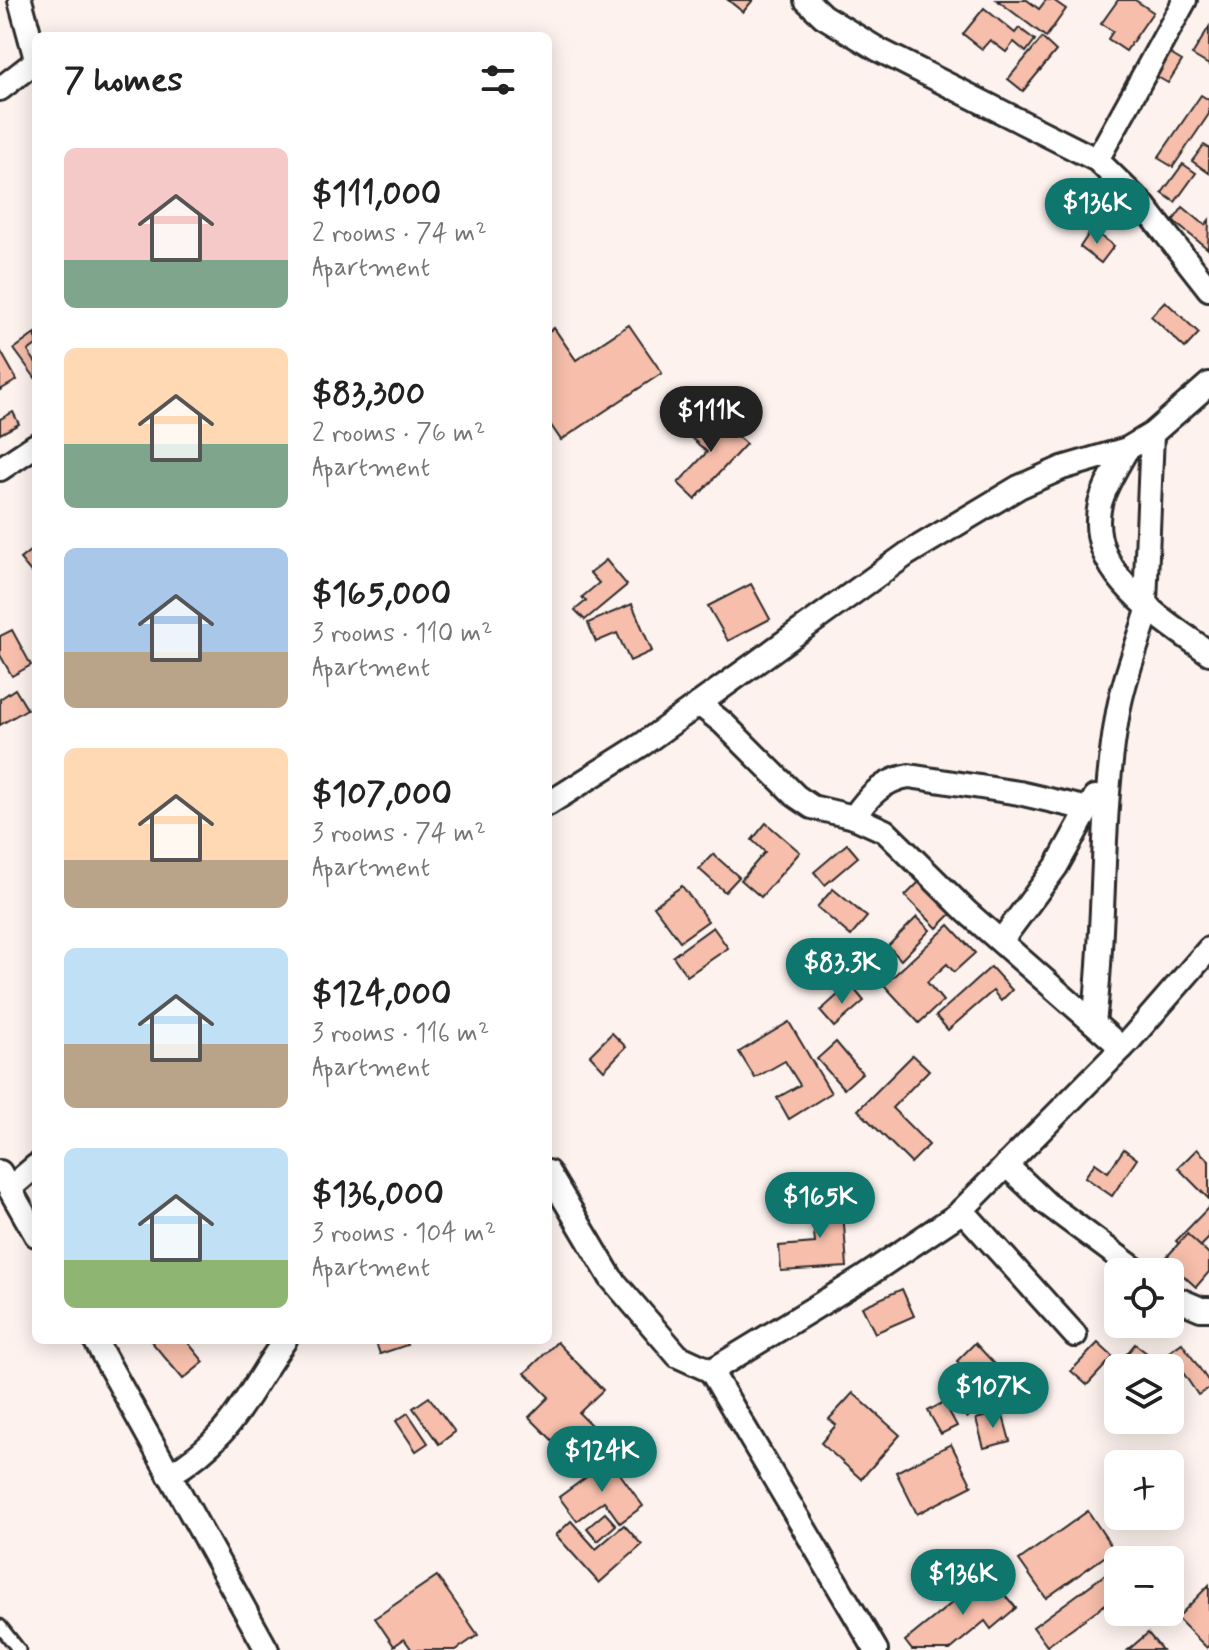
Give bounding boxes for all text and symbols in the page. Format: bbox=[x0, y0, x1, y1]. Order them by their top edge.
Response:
text: 7 homes bbox=[64, 58, 183, 103]
icon: filters bbox=[476, 58, 520, 102]
text: $111,000 bbox=[312, 172, 441, 217]
pin: $136K bbox=[1041, 178, 1153, 246]
icon: home bbox=[128, 180, 224, 276]
text: $136K bbox=[1063, 187, 1131, 221]
text: 2 rooms · 74 m² bbox=[312, 217, 487, 251]
text: Apartment bbox=[312, 251, 430, 285]
text: $83,300 bbox=[312, 372, 425, 417]
icon: home bbox=[128, 380, 224, 476]
pin: $111K bbox=[655, 386, 767, 454]
text: $111K bbox=[678, 395, 744, 429]
text: 2 rooms · 76 m² bbox=[312, 417, 485, 451]
text: Apartment bbox=[312, 451, 430, 485]
text: $165,000 bbox=[312, 572, 451, 617]
icon: home bbox=[128, 580, 224, 676]
text: 3 rooms · 110 m² bbox=[312, 617, 493, 651]
text: Apartment bbox=[312, 651, 430, 685]
text: $107,000 bbox=[312, 772, 452, 817]
icon: home bbox=[128, 780, 224, 876]
text: 3 rooms · 74 m² bbox=[312, 817, 486, 851]
text: Apartment bbox=[312, 851, 430, 885]
pin: $83.3K bbox=[777, 938, 907, 1006]
text: $83.3K bbox=[804, 947, 880, 981]
text: $124,000 bbox=[312, 972, 451, 1017]
icon: home bbox=[128, 980, 224, 1076]
text: 3 rooms · 116 m² bbox=[312, 1017, 489, 1051]
text: Apartment bbox=[312, 1051, 430, 1085]
text: $136,000 bbox=[312, 1172, 444, 1217]
pin: $165K bbox=[764, 1172, 876, 1240]
icon: home bbox=[128, 1180, 224, 1276]
text: $165K bbox=[783, 1181, 857, 1215]
text: 3 rooms · 104 m² bbox=[312, 1217, 496, 1251]
text: Apartment bbox=[312, 1251, 430, 1285]
map controls bbox=[1104, 1258, 1184, 1626]
button: locate bbox=[1104, 1258, 1184, 1338]
button: layers bbox=[1104, 1354, 1184, 1434]
pin: $107K bbox=[937, 1362, 1049, 1430]
text: $107K bbox=[956, 1371, 1030, 1405]
pin: $124K bbox=[546, 1426, 658, 1494]
text: $124K bbox=[565, 1435, 639, 1469]
button: + bbox=[1104, 1450, 1184, 1530]
button: − bbox=[1104, 1546, 1184, 1626]
pin: $136K bbox=[907, 1549, 1019, 1617]
text: $136K bbox=[929, 1558, 997, 1592]

